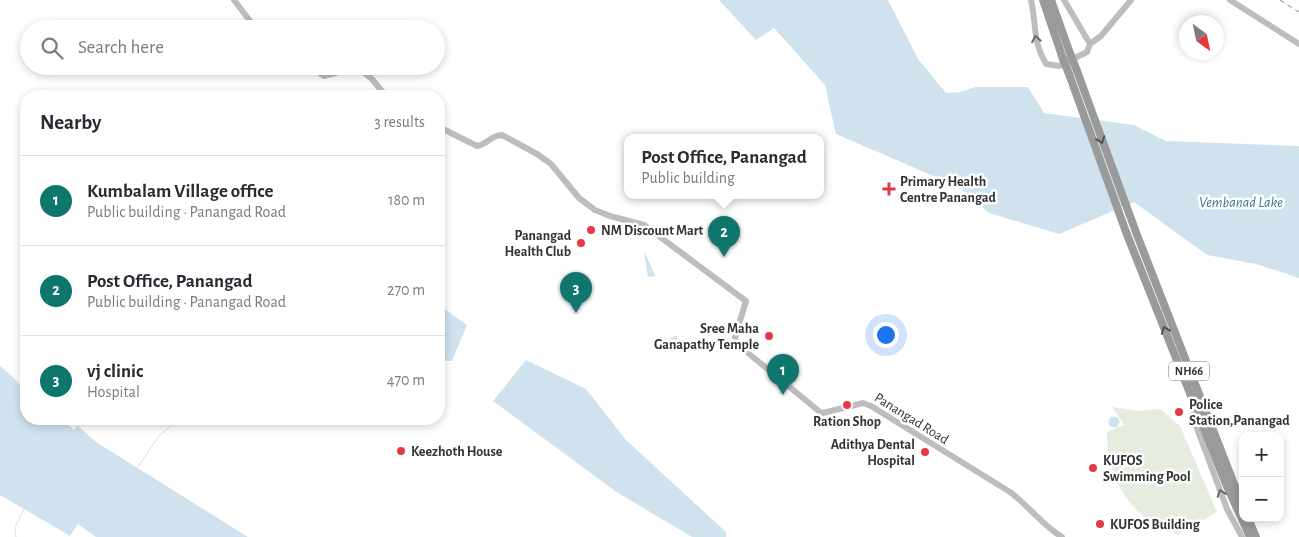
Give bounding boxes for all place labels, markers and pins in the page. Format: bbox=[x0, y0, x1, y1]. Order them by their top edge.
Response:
place label: Primary Health Centre Panangad bbox=[900, 175, 996, 205]
marker: Primary Health Centre Panangad bbox=[882, 182, 896, 196]
pin: 2 bbox=[708, 216, 740, 257]
marker: NM Discount Mart bbox=[585, 224, 597, 236]
place label: NM Discount Mart bbox=[601, 224, 704, 238]
place label: Panangad Health Club bbox=[505, 229, 572, 259]
marker: Panangad Health Club bbox=[575, 237, 587, 249]
pin: 3 bbox=[560, 272, 592, 313]
place label: Sree Maha Ganapathy Temple bbox=[654, 322, 759, 352]
marker: Sree Maha Ganapathy Temple bbox=[763, 330, 775, 342]
pin: 1 bbox=[767, 354, 799, 395]
place label: Police Station,Panangad bbox=[1189, 398, 1290, 428]
marker: Ration Shop bbox=[841, 399, 853, 411]
marker: Police Station,Panangad bbox=[1173, 406, 1185, 418]
place label: Ration Shop bbox=[813, 415, 881, 429]
place label: Adithya Dental Hospital bbox=[831, 438, 915, 468]
marker: Keezhoth House bbox=[395, 445, 407, 457]
place label: Keezhoth House bbox=[411, 445, 503, 459]
marker: Adithya Dental Hospital bbox=[919, 446, 931, 458]
place label: KUFOS Swimming Pool bbox=[1103, 454, 1191, 484]
marker: KUFOS Swimming Pool bbox=[1087, 462, 1099, 474]
marker: KUFOS Building bbox=[1094, 518, 1106, 530]
place label: KUFOS Building bbox=[1110, 518, 1201, 532]

